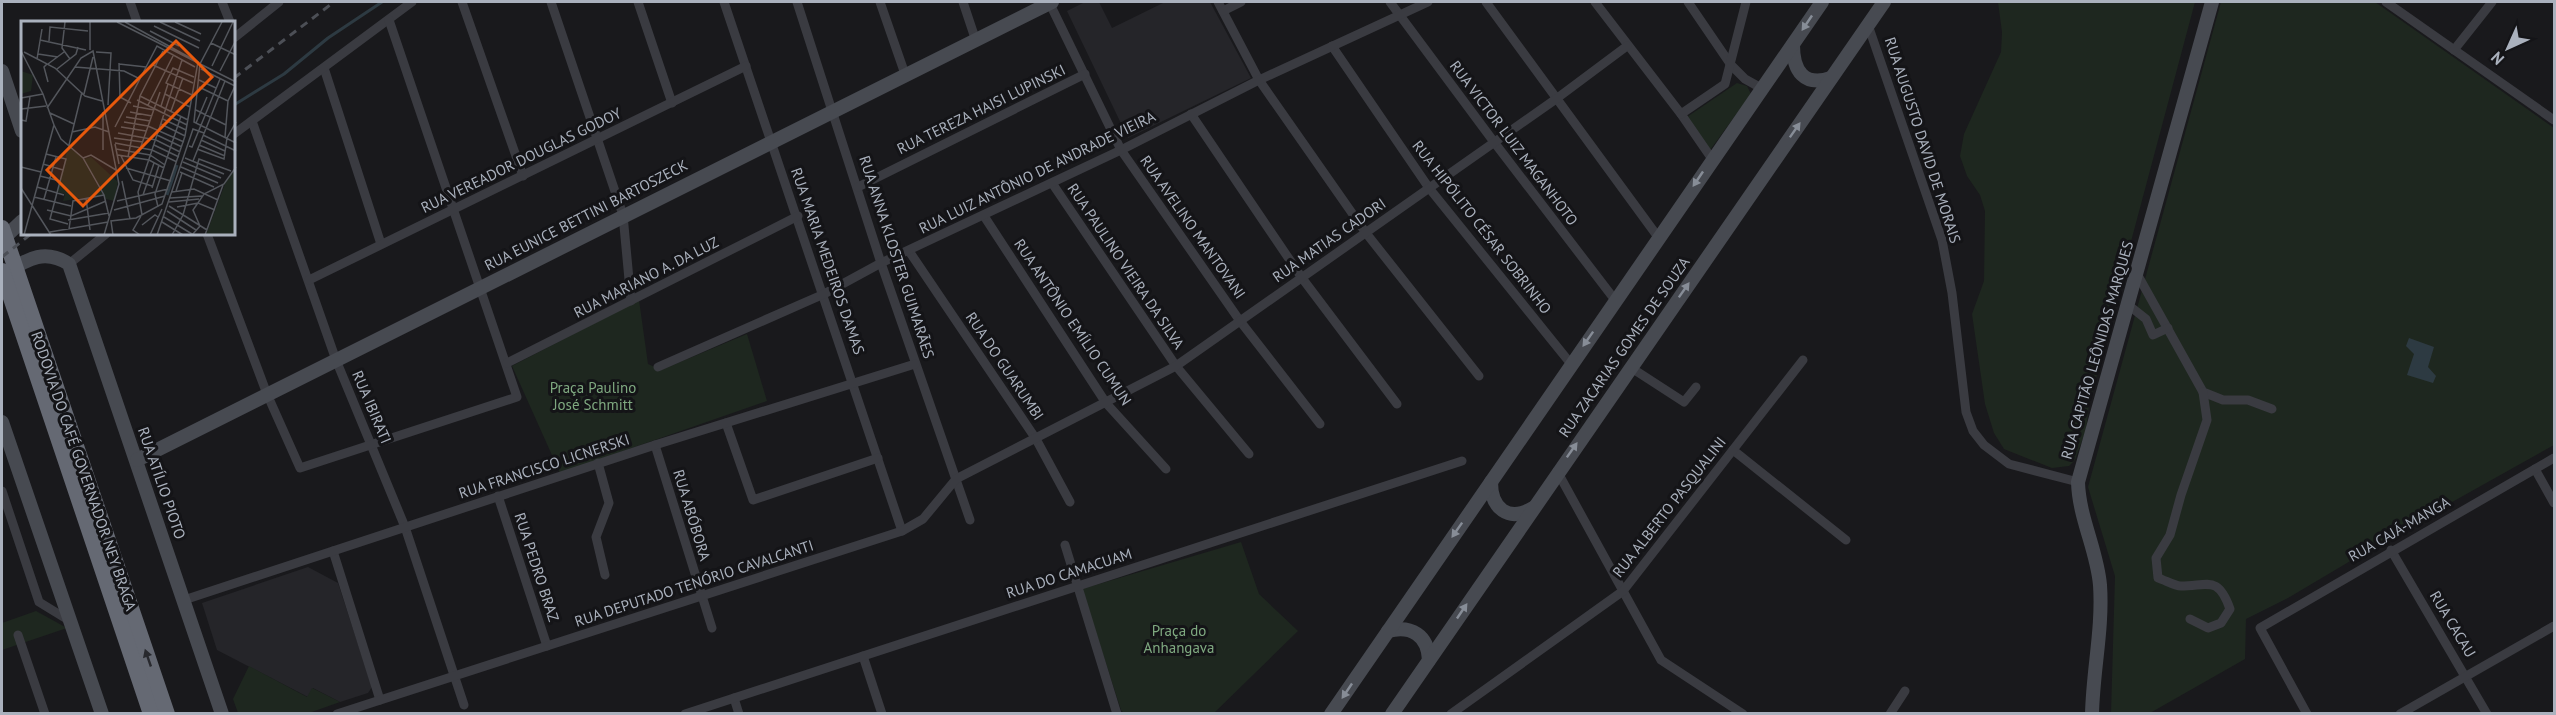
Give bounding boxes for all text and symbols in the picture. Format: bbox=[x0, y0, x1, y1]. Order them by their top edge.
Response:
one-way arrow bbox=[1801, 15, 1813, 31]
north arrow bbox=[2478, 18, 2538, 78]
inset map bbox=[21, 21, 236, 236]
street label: RUA AUGUSTO DAVID DE MORAIS bbox=[1881, 35, 1965, 245]
text: N bbox=[2487, 48, 2508, 69]
street label: RUA VICTOR LUIZ MAGANHOTO bbox=[1446, 57, 1582, 229]
street label: RUA TEREZA HAISI LUPINSKI bbox=[894, 60, 1068, 158]
street label: RUA VEREADOR DOUGLAS GODOY bbox=[418, 103, 625, 217]
street label: RUA LUIZ ANTÔNIO DE ANDRADE VIEIRA bbox=[916, 106, 1158, 238]
one-way arrow bbox=[1789, 123, 1801, 139]
street label: RUA HIPÓLITO CÉSAR SOBRINHO bbox=[1408, 137, 1556, 317]
street label: RUA AVELINO MANTOVANI bbox=[1136, 152, 1250, 302]
street label: RUA ANNA KLOSTER GUIMARÃES bbox=[855, 153, 939, 361]
street label: RUA EUNICE BETTINI BARTOSZECK bbox=[481, 155, 691, 275]
street label: RUA MARIA MEDEIROS DAMAS bbox=[787, 165, 869, 357]
one-way arrow bbox=[1693, 170, 1704, 187]
street label: RUA PAULINO VIEIRA DA SILVA bbox=[1063, 180, 1189, 353]
street label: RUA MATIAS CADORI bbox=[1269, 194, 1389, 286]
street label: RUA MARIANO A. DA LUZ bbox=[570, 232, 722, 322]
street label: RUA ANTÔNIO EMÍLIO CUMUN bbox=[1010, 235, 1136, 409]
street label: RUA CAPITÃO LEÔNIDAS MARQUES bbox=[2057, 239, 2137, 461]
street label: RUA ZACARIAS GOMES DE SOUZA bbox=[1554, 253, 1694, 441]
one-way arrow bbox=[1678, 283, 1690, 299]
street label: RUA DO GUARUMBI bbox=[962, 308, 1048, 424]
street label: RODOVIA DO CAFÉ GOVERNADOR NEY BRAGA bbox=[27, 329, 141, 613]
one-way arrow bbox=[1582, 331, 1594, 347]
street label: RUA IBIRATI bbox=[348, 368, 396, 446]
park label: Praça Paulino José Schmitt bbox=[550, 378, 636, 414]
street label: RUA ATÍLIO PIOTO bbox=[134, 424, 190, 542]
street label: RUA FRANCISCO LICNERSKI bbox=[456, 429, 632, 503]
street label: RUA ALBERTO PASQUALINI bbox=[1608, 433, 1730, 581]
one-way arrow bbox=[1566, 443, 1578, 459]
street label: RUA ABÓBORA bbox=[669, 467, 715, 563]
street label: RUA CAJÁ-MANGA bbox=[2345, 492, 2453, 566]
street label: RUA PEDRO BRAZ bbox=[510, 510, 564, 624]
one-way arrow bbox=[1452, 522, 1463, 538]
street label: RUA DEPUTADO TENÓRIO CAVALCANTI bbox=[572, 535, 816, 631]
street label: RUA DO CAMACUAM bbox=[1004, 544, 1134, 602]
street label: RUA CACAU bbox=[2426, 587, 2480, 661]
one-way arrow bbox=[1456, 604, 1468, 620]
park label: Praça do Anhangava bbox=[1144, 621, 1215, 657]
one-way arrow bbox=[143, 649, 152, 667]
one-way arrow bbox=[1341, 682, 1353, 698]

